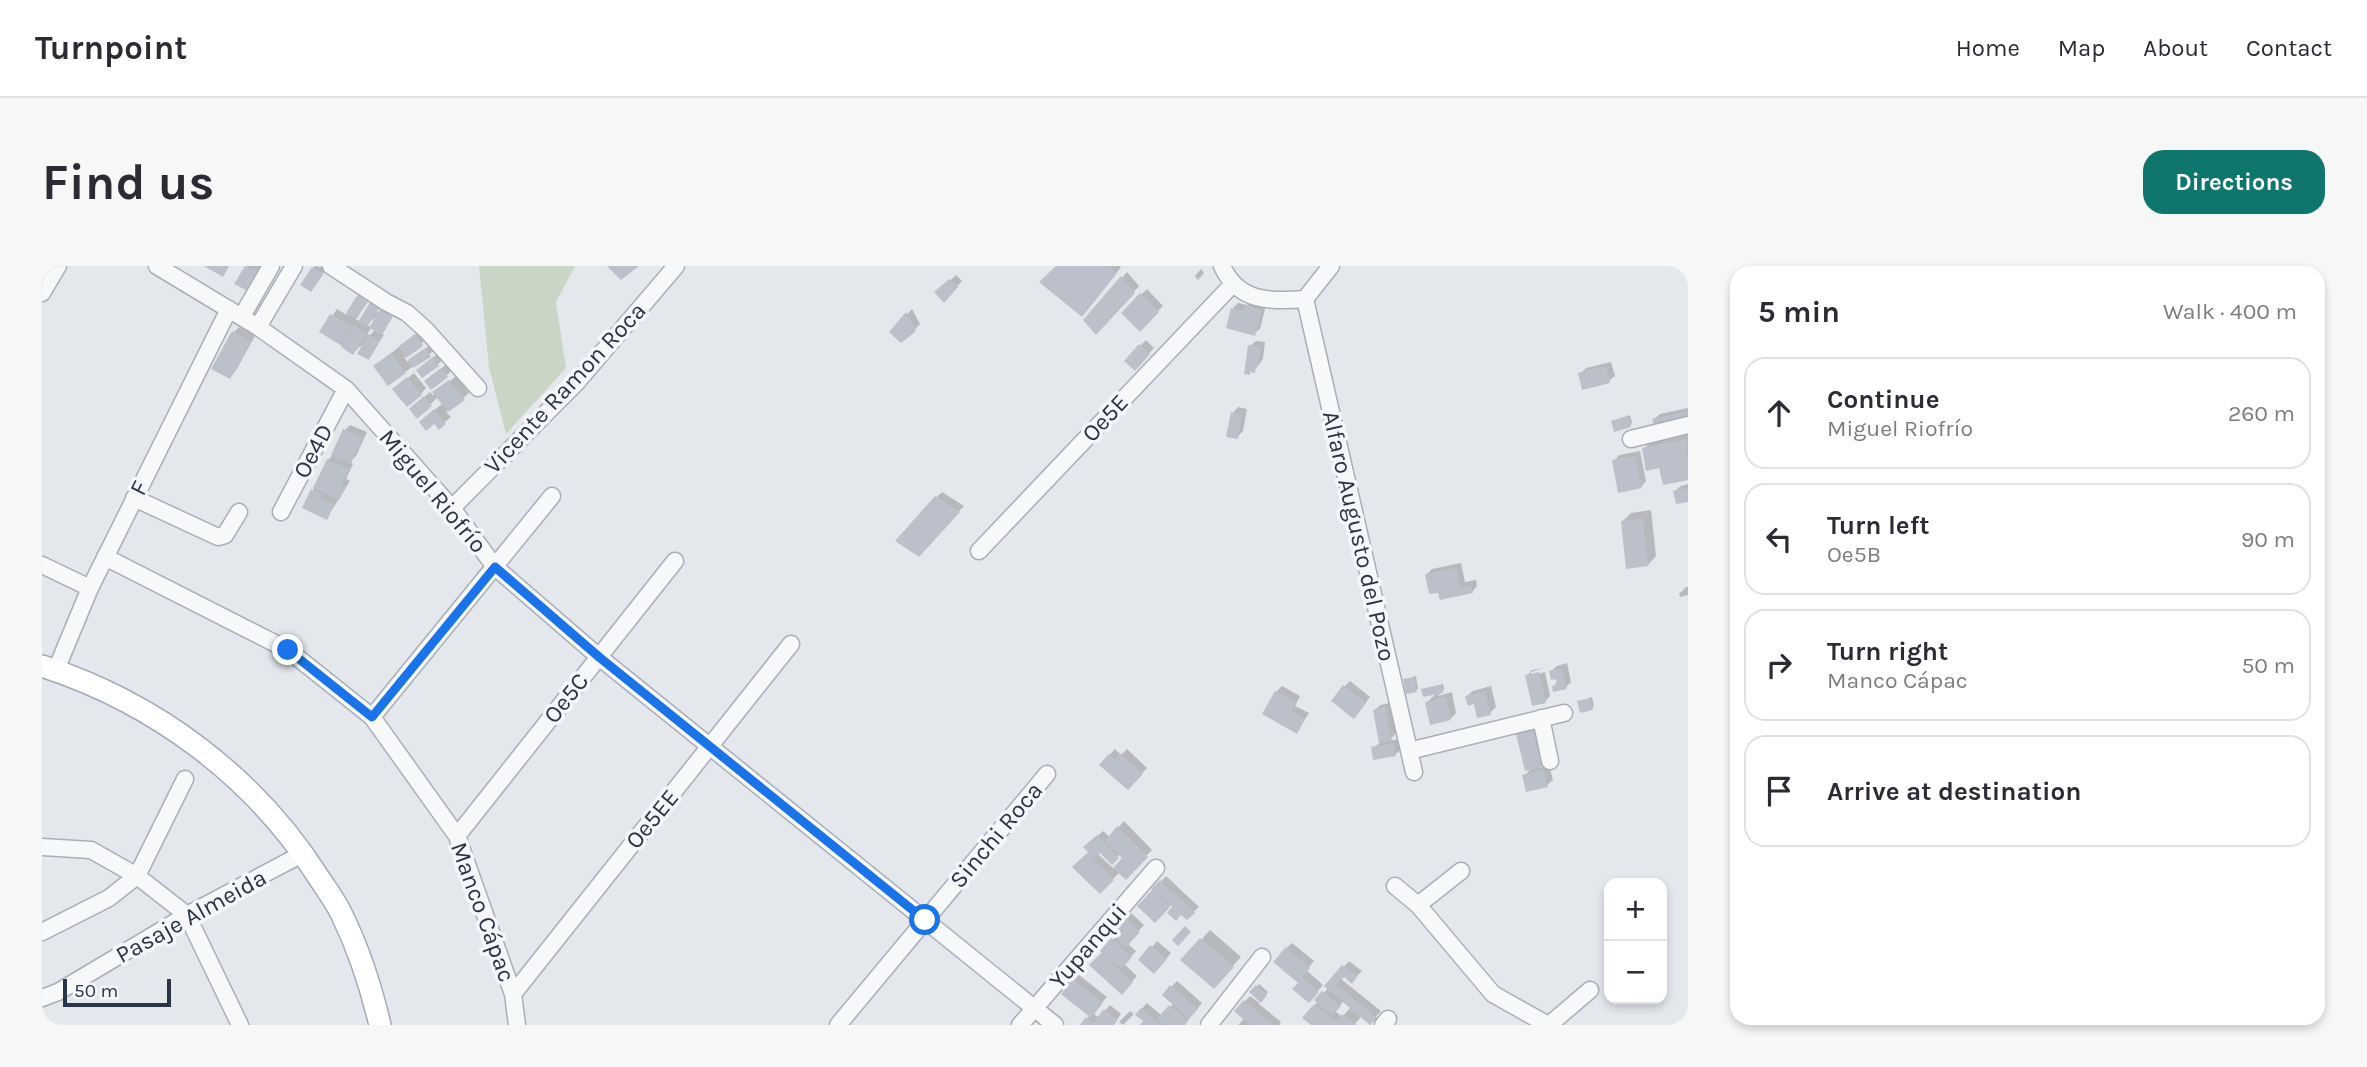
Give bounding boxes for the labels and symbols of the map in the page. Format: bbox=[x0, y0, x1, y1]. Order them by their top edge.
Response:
street label: Vicente Ramon Roca bbox=[478, 297, 652, 479]
street label: Oe5E bbox=[1076, 388, 1134, 448]
street label: Alfaro Augusto del Pozo bbox=[1317, 408, 1401, 664]
street label: Oe4D bbox=[287, 419, 339, 483]
street label: Miguel Riofrío bbox=[373, 424, 493, 558]
street label: F bbox=[124, 476, 154, 500]
route end bbox=[272, 634, 303, 665]
street label: Oe5C bbox=[538, 667, 594, 729]
street label: Sinchi Roca bbox=[944, 776, 1048, 894]
street label: Oe5EE bbox=[620, 784, 684, 854]
street label: Manco Cápac bbox=[445, 838, 521, 986]
street label: Pasaje Almeida bbox=[111, 863, 271, 969]
street label: Yupanqui bbox=[1043, 898, 1133, 994]
route start bbox=[909, 904, 940, 935]
scale bar bbox=[63, 976, 172, 1008]

